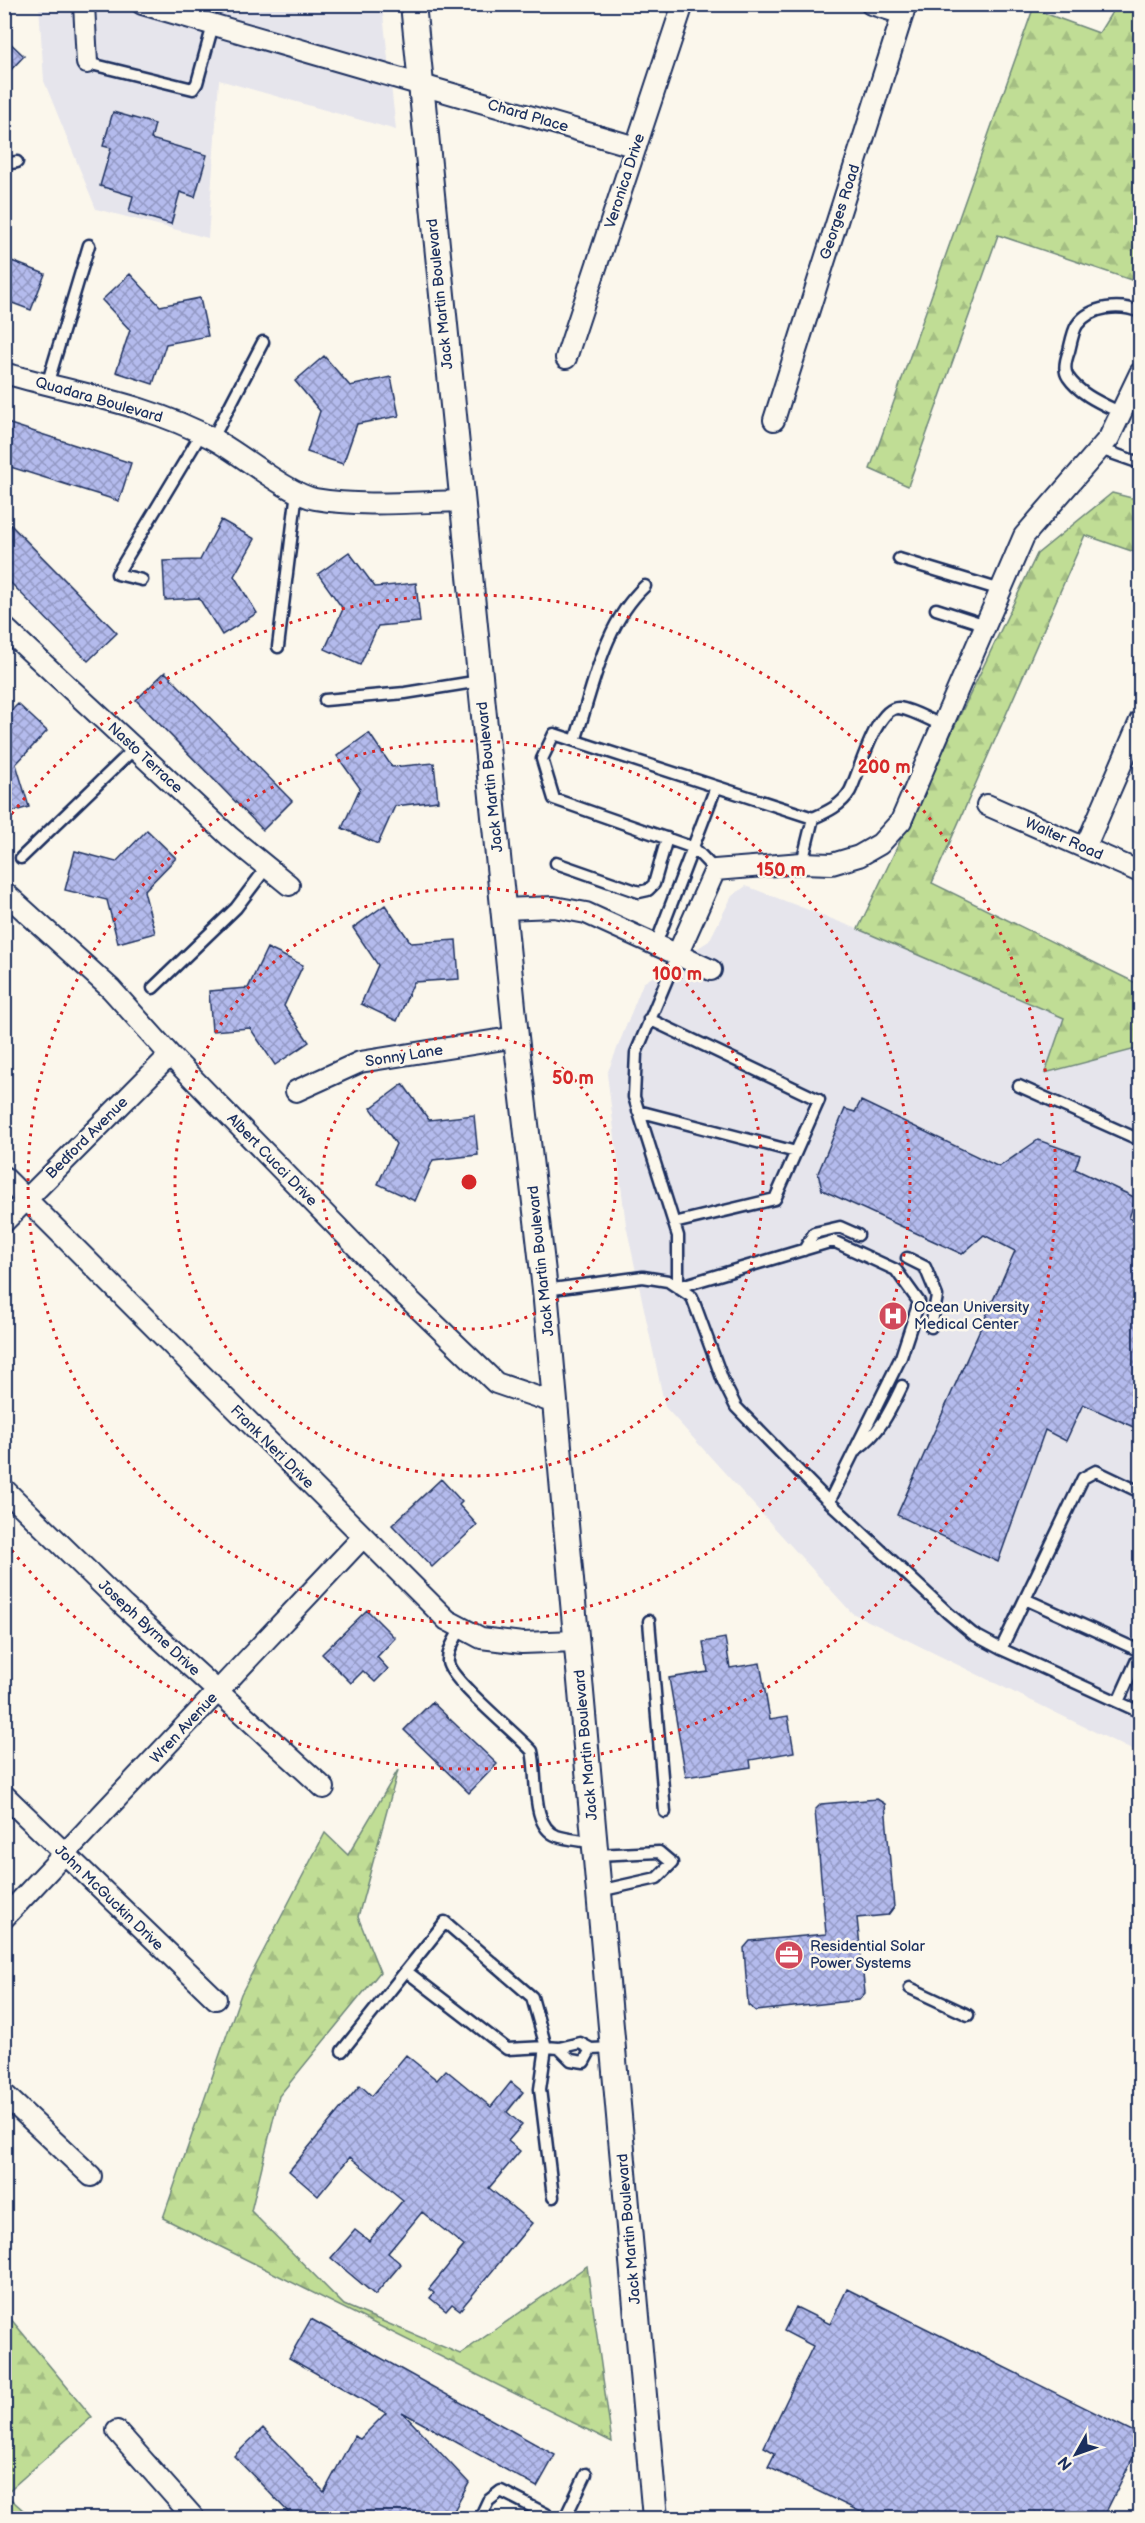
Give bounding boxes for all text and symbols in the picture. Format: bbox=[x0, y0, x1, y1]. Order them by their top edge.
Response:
street label: Chard Place bbox=[485, 95, 571, 137]
street label: Veronica Drive bbox=[601, 131, 649, 231]
street label: Georges Road bbox=[816, 162, 864, 262]
street label: Jack Martin Boulevard bbox=[423, 218, 457, 370]
street label: Quadara Boulevard bbox=[33, 373, 165, 427]
street label: Jack Martin Boulevard bbox=[473, 701, 507, 853]
street label: Nasto Terrace bbox=[104, 718, 187, 798]
text: 200 m bbox=[857, 757, 911, 778]
street label: Walter Road bbox=[1022, 813, 1106, 865]
text: 150 m bbox=[756, 860, 806, 881]
text: 100 m bbox=[652, 964, 702, 985]
street label: Sonny Lane bbox=[364, 1040, 444, 1072]
text: 50 m bbox=[552, 1068, 594, 1089]
street label: Bedford Avenue bbox=[42, 1093, 132, 1183]
street label: Albert Cucci Drive bbox=[223, 1110, 321, 1211]
centre of rings bbox=[459, 1172, 479, 1192]
street label: Jack Martin Boulevard bbox=[524, 1185, 558, 1337]
place label: Ocean University Medical Center bbox=[914, 1298, 1029, 1334]
hospital icon: Ocean University Medical Center bbox=[877, 1300, 909, 1332]
street label: Frank Neri Drive bbox=[226, 1401, 318, 1493]
street label: Joseph Byrne Drive bbox=[94, 1576, 204, 1680]
street label: Jack Martin Boulevard bbox=[570, 1669, 602, 1821]
street label: Wren Avenue bbox=[146, 1688, 222, 1768]
street label: John McGuckin Drive bbox=[51, 1841, 167, 1955]
place label: Residential Solar Power Systems bbox=[810, 1937, 925, 1973]
office icon: Residential Solar Power Systems bbox=[773, 1939, 805, 1971]
street label: Jack Martin Boulevard bbox=[613, 2153, 645, 2305]
north arrow bbox=[1046, 2424, 1106, 2484]
text: N bbox=[1055, 2452, 1077, 2473]

